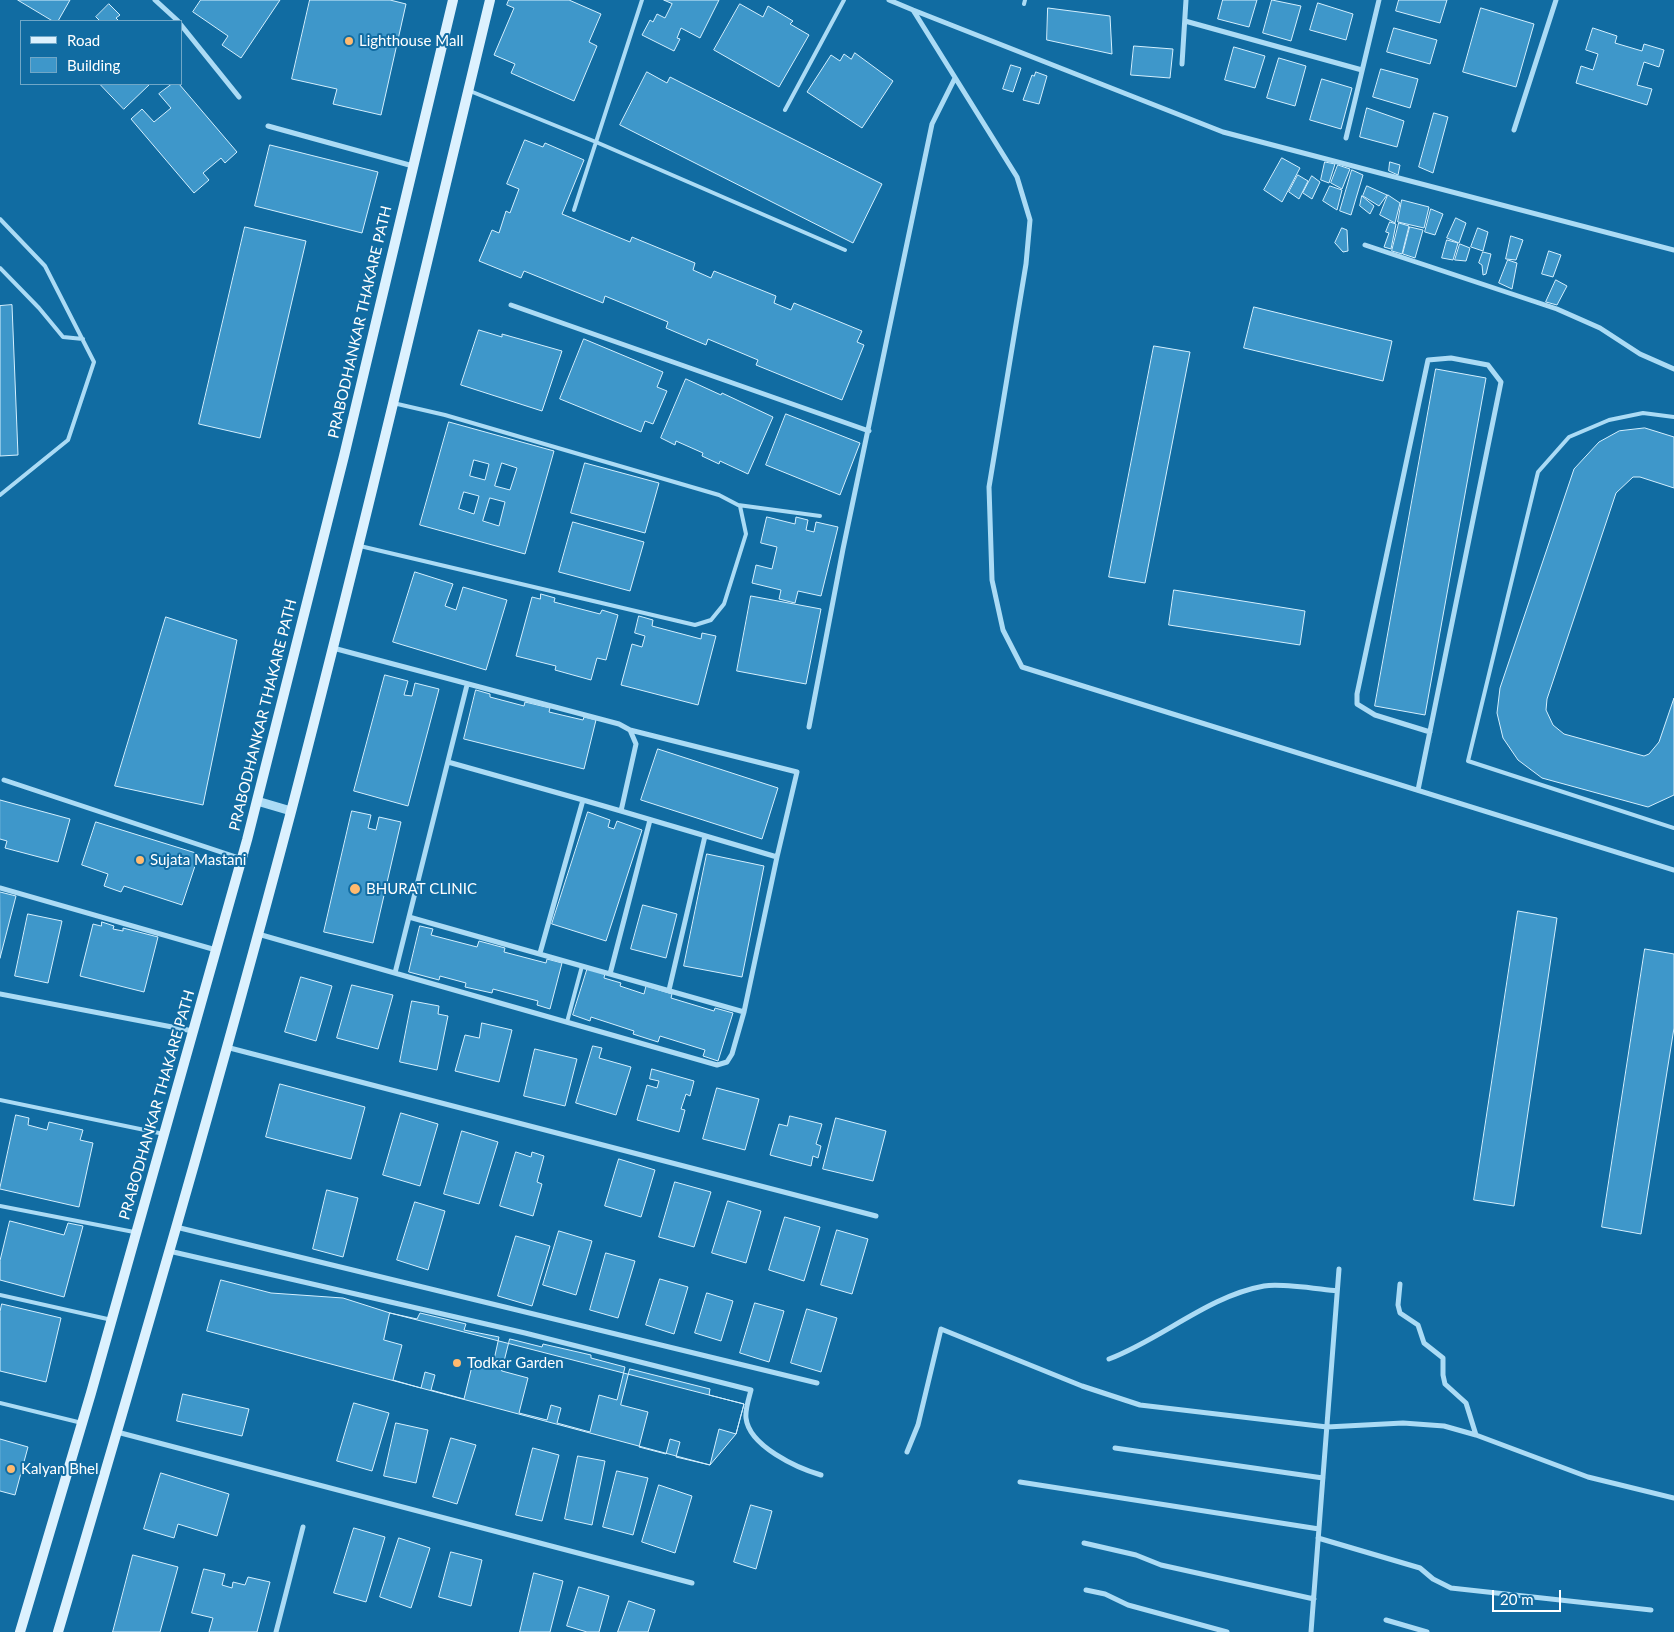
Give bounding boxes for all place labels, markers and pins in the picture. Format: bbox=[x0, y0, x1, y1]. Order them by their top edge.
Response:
place label: Lighthouse Mall bbox=[359, 32, 463, 50]
marker: Lighthouse Mall bbox=[343, 35, 355, 47]
place label: Sujata Mastani bbox=[150, 851, 246, 869]
marker: Sujata Mastani bbox=[134, 854, 146, 866]
place label: BHURAT CLINIC bbox=[366, 880, 477, 898]
marker: BHURAT CLINIC bbox=[348, 882, 362, 896]
place label: Todkar Garden bbox=[467, 1354, 564, 1372]
marker: Todkar Garden bbox=[451, 1357, 463, 1369]
place label: Kalyan Bhel bbox=[21, 1460, 99, 1478]
marker: Kalyan Bhel bbox=[5, 1463, 17, 1475]

